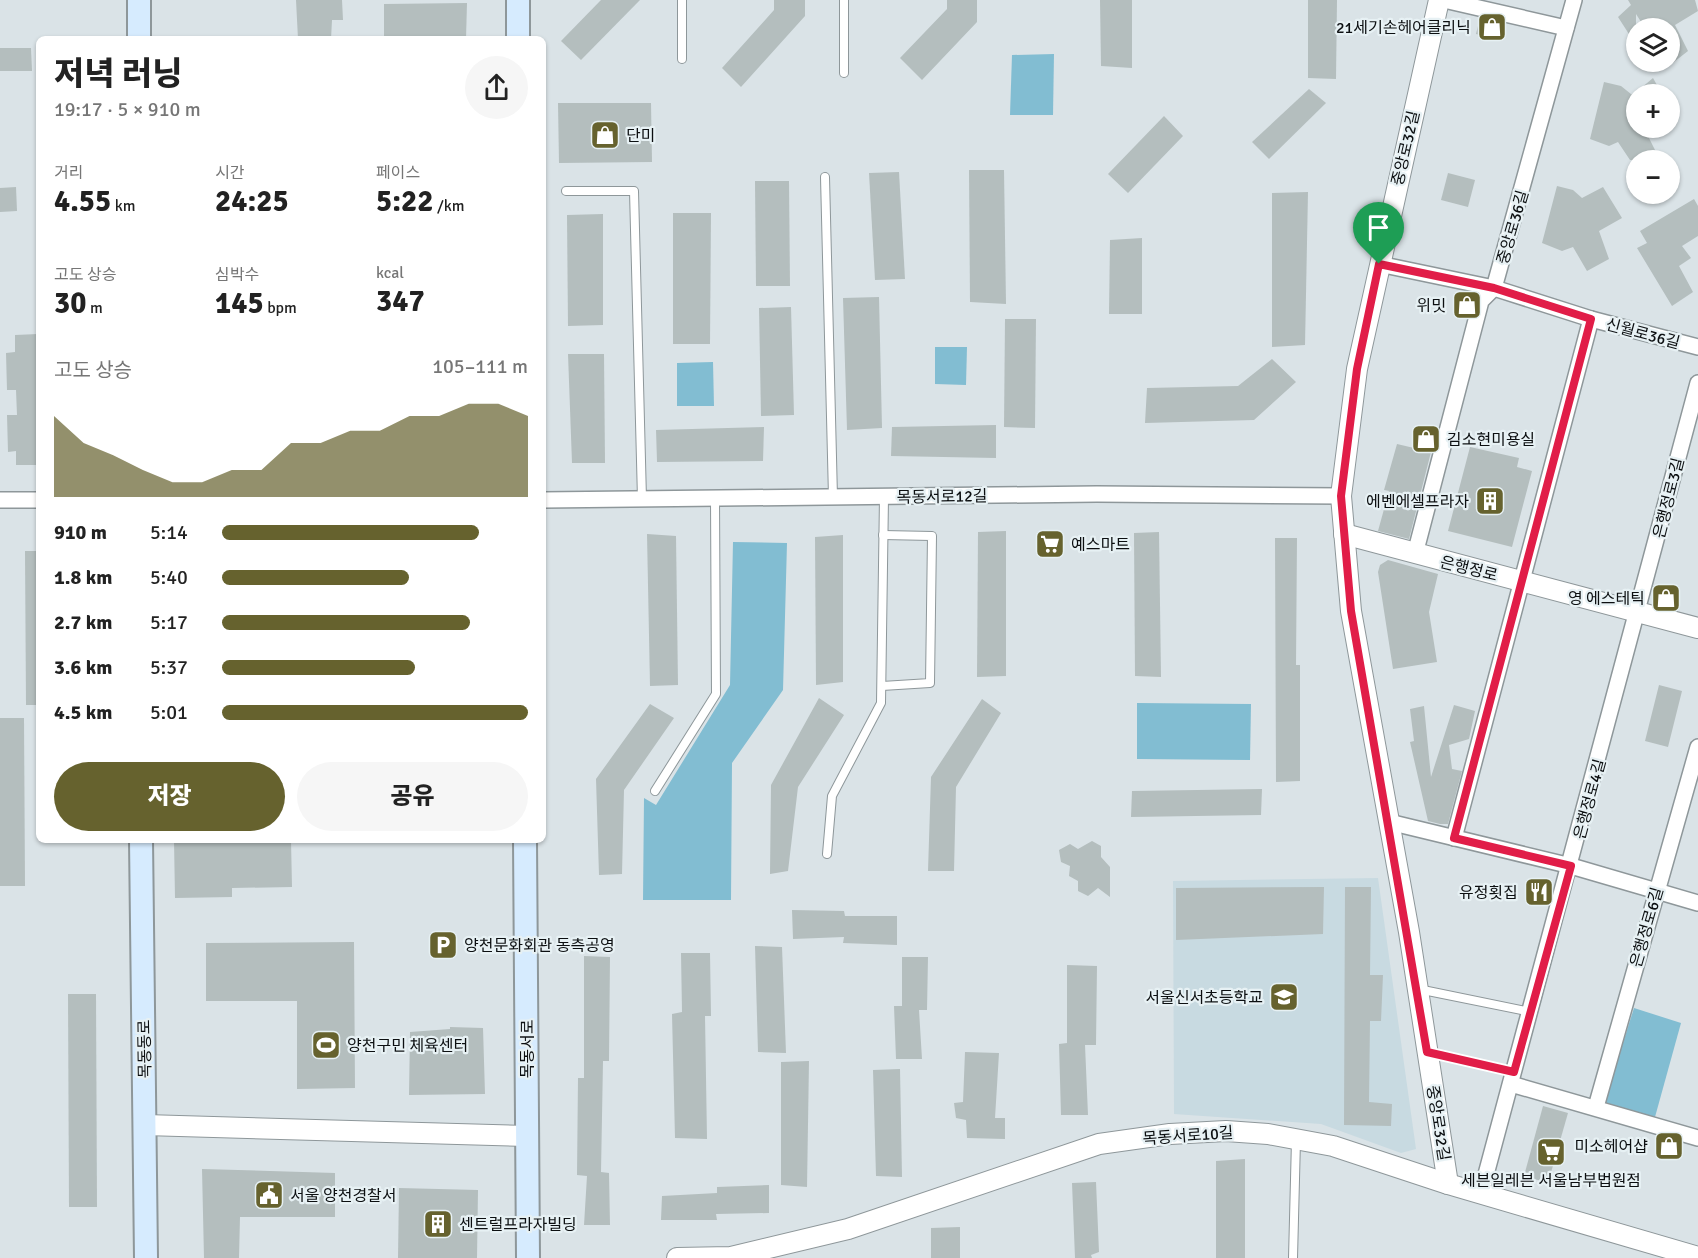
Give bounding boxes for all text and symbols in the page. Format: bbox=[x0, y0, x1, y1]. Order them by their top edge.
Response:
shop icon: 21세기손헤어클리닉 bbox=[1476, 11, 1508, 43]
place label: 21세기손헤어클리닉 bbox=[1336, 18, 1471, 38]
map controls bbox=[1626, 18, 1680, 204]
button: layers bbox=[1626, 18, 1680, 72]
text: 저녁 러닝 bbox=[54, 54, 183, 95]
button: share bbox=[465, 56, 528, 119]
button: + bbox=[1626, 84, 1680, 138]
text: 19:17 · 5 × 910 m bbox=[54, 97, 201, 122]
street label: 중앙로32길 bbox=[1388, 109, 1424, 188]
shop icon: 단미 bbox=[589, 119, 621, 151]
place label: 단미 bbox=[626, 126, 655, 146]
button: − bbox=[1626, 150, 1680, 204]
text: 거리 bbox=[54, 163, 83, 183]
text: 시간 bbox=[215, 163, 244, 183]
text: 페이스 bbox=[376, 163, 420, 183]
text: 4.55 bbox=[54, 183, 111, 220]
text: 24:25 bbox=[215, 183, 289, 220]
text: 5:22 bbox=[376, 183, 433, 220]
street label: 중앙로36길 bbox=[1493, 188, 1533, 267]
text: km bbox=[111, 196, 136, 216]
text: /km bbox=[433, 196, 465, 216]
pin bbox=[1353, 202, 1404, 264]
icon: arrive bbox=[1362, 211, 1395, 244]
text: kcal bbox=[376, 263, 404, 283]
text: 고도 상승 bbox=[54, 265, 116, 285]
text: 심박수 bbox=[215, 265, 259, 285]
text: 347 bbox=[376, 283, 425, 320]
text: 30 bbox=[54, 285, 86, 322]
text: 145 bbox=[215, 285, 264, 322]
shop icon: 위밋 bbox=[1451, 289, 1483, 321]
place label: 위밋 bbox=[1417, 296, 1446, 316]
text: m bbox=[86, 298, 103, 318]
text: bpm bbox=[264, 298, 297, 318]
street label: 신월로36길 bbox=[1603, 314, 1682, 353]
text: 105–111 m bbox=[432, 354, 528, 379]
text: 고도 상승 bbox=[54, 358, 132, 383]
shop icon: 김소현미용실 bbox=[1410, 423, 1442, 455]
place label: 김소현미용실 bbox=[1447, 430, 1535, 450]
street label: 은행정로3길 bbox=[1649, 456, 1689, 541]
building icon: 에벤에셀프라자 bbox=[1474, 485, 1506, 517]
street label: 목동서로12길 bbox=[896, 486, 988, 508]
place label: 에벤에셀프라자 bbox=[1366, 492, 1469, 512]
text: 910 m bbox=[54, 520, 107, 545]
text: 5:14 bbox=[150, 520, 188, 545]
supermarket icon: 예스마트 bbox=[1034, 528, 1066, 560]
place label: 예스마트 bbox=[1071, 535, 1130, 555]
street label: 은행정로 bbox=[1438, 552, 1500, 586]
text: 1.8 km bbox=[54, 565, 112, 590]
text: 5:40 bbox=[150, 565, 188, 590]
shop icon: 영 에스테틱 bbox=[1650, 582, 1682, 614]
place label: 영 에스테틱 bbox=[1568, 589, 1645, 609]
text: 2.7 km bbox=[54, 610, 112, 635]
text: 5:17 bbox=[150, 610, 188, 635]
text: 3.6 km bbox=[54, 655, 112, 680]
text: 5:37 bbox=[150, 655, 188, 680]
text: 4.5 km bbox=[54, 700, 112, 725]
text: 5:01 bbox=[150, 700, 188, 725]
street label: 은행정로4길 bbox=[1570, 757, 1610, 842]
button: 저장 bbox=[54, 762, 285, 831]
button: 공유 bbox=[297, 762, 528, 831]
restaurant icon: 유정횟집 bbox=[1523, 876, 1555, 908]
place label: 유정횟집 bbox=[1459, 883, 1518, 903]
street label: 은행정로6길 bbox=[1626, 885, 1668, 970]
parking icon: 양천문화회관 동측공영 bbox=[427, 929, 459, 961]
place label: 양천문화회관 동측공영 bbox=[464, 936, 615, 956]
school or university icon: 서울신서초등학교 bbox=[1268, 981, 1300, 1013]
place label: 서울신서초등학교 bbox=[1145, 988, 1263, 1008]
street label: 목동동로 bbox=[134, 1019, 156, 1079]
street label: 목동서로 bbox=[518, 1019, 538, 1078]
sports icon: 양천구민 체육센터 bbox=[310, 1029, 342, 1061]
place label: 양천구민 체육센터 bbox=[347, 1036, 468, 1056]
street label: 중앙로32길 bbox=[1422, 1084, 1454, 1162]
street label: 목동서로10길 bbox=[1142, 1123, 1234, 1149]
shop icon: 미소헤어샵 bbox=[1653, 1130, 1685, 1162]
supermarket icon: 세븐일레븐 서울남부법원점 bbox=[1535, 1136, 1567, 1168]
place label: 미소헤어샵 bbox=[1574, 1137, 1648, 1157]
place label: 세븐일레븐 서울남부법원점 bbox=[1461, 1171, 1641, 1191]
public building icon: 서울 양천경찰서 bbox=[253, 1179, 285, 1211]
place label: 서울 양천경찰서 bbox=[290, 1186, 397, 1206]
building icon: 센트럴프라자빌딩 bbox=[422, 1208, 454, 1240]
place label: 센트럴프라자빌딩 bbox=[459, 1215, 577, 1235]

